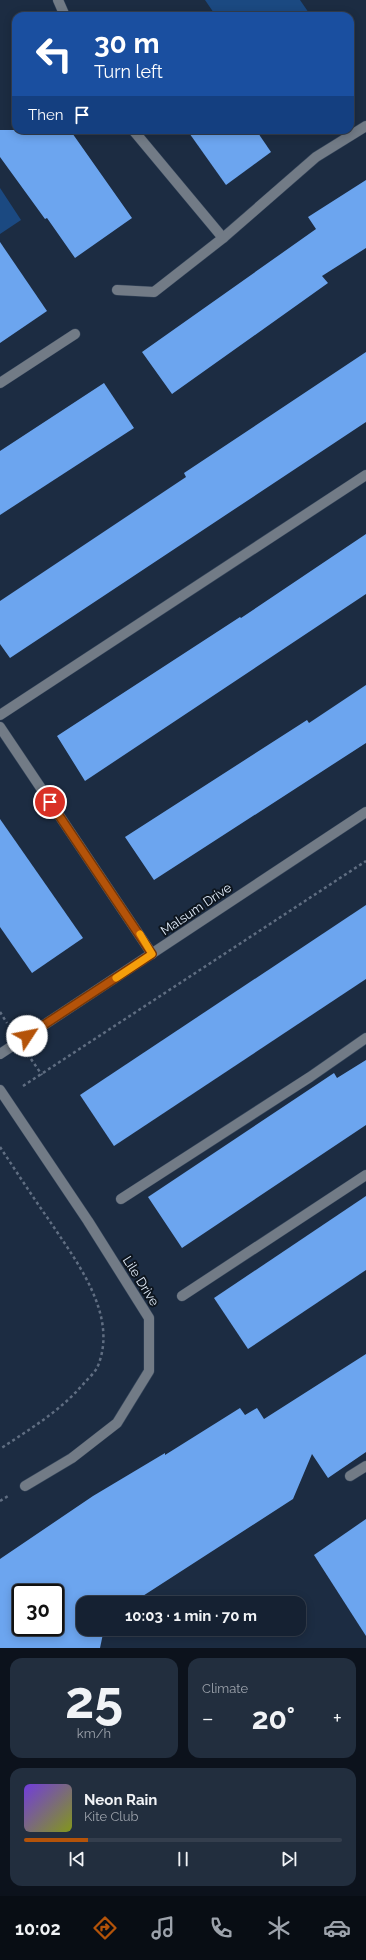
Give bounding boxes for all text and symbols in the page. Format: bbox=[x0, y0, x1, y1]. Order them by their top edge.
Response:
text: 30 m bbox=[94, 27, 160, 60]
icon: left bbox=[28, 28, 80, 80]
text: Turn left bbox=[94, 61, 163, 82]
icon: arrive bbox=[71, 104, 93, 126]
text: Then bbox=[28, 106, 63, 124]
pin bbox=[33, 785, 67, 819]
icon: arrive bbox=[39, 791, 61, 813]
street label: Malsum Drive bbox=[158, 880, 235, 938]
position arrow bbox=[6, 1015, 48, 1057]
street label: Lile Drive bbox=[120, 1253, 162, 1309]
speed limit sign: 30 bbox=[12, 1584, 64, 1636]
text: 10:03 · 1 min · 70 m bbox=[125, 1607, 257, 1625]
text: 25 bbox=[65, 1669, 123, 1730]
text: Climate bbox=[202, 1681, 248, 1696]
text: 20° bbox=[252, 1701, 295, 1736]
text: − bbox=[202, 1705, 214, 1731]
text: + bbox=[333, 1705, 342, 1731]
text: km/h bbox=[77, 1726, 111, 1741]
text: Neon Rain bbox=[84, 1791, 157, 1809]
text: Kite Club bbox=[84, 1809, 139, 1824]
icon: previous bbox=[66, 1848, 88, 1870]
icon: pause bbox=[172, 1848, 194, 1870]
icon: next bbox=[278, 1848, 300, 1870]
icon: directions bbox=[91, 1914, 119, 1942]
icon: music bbox=[149, 1914, 177, 1942]
icon: phone bbox=[207, 1914, 235, 1942]
icon: climate bbox=[265, 1914, 293, 1942]
icon: car bbox=[323, 1914, 351, 1942]
text: 10:02 bbox=[15, 1918, 61, 1939]

